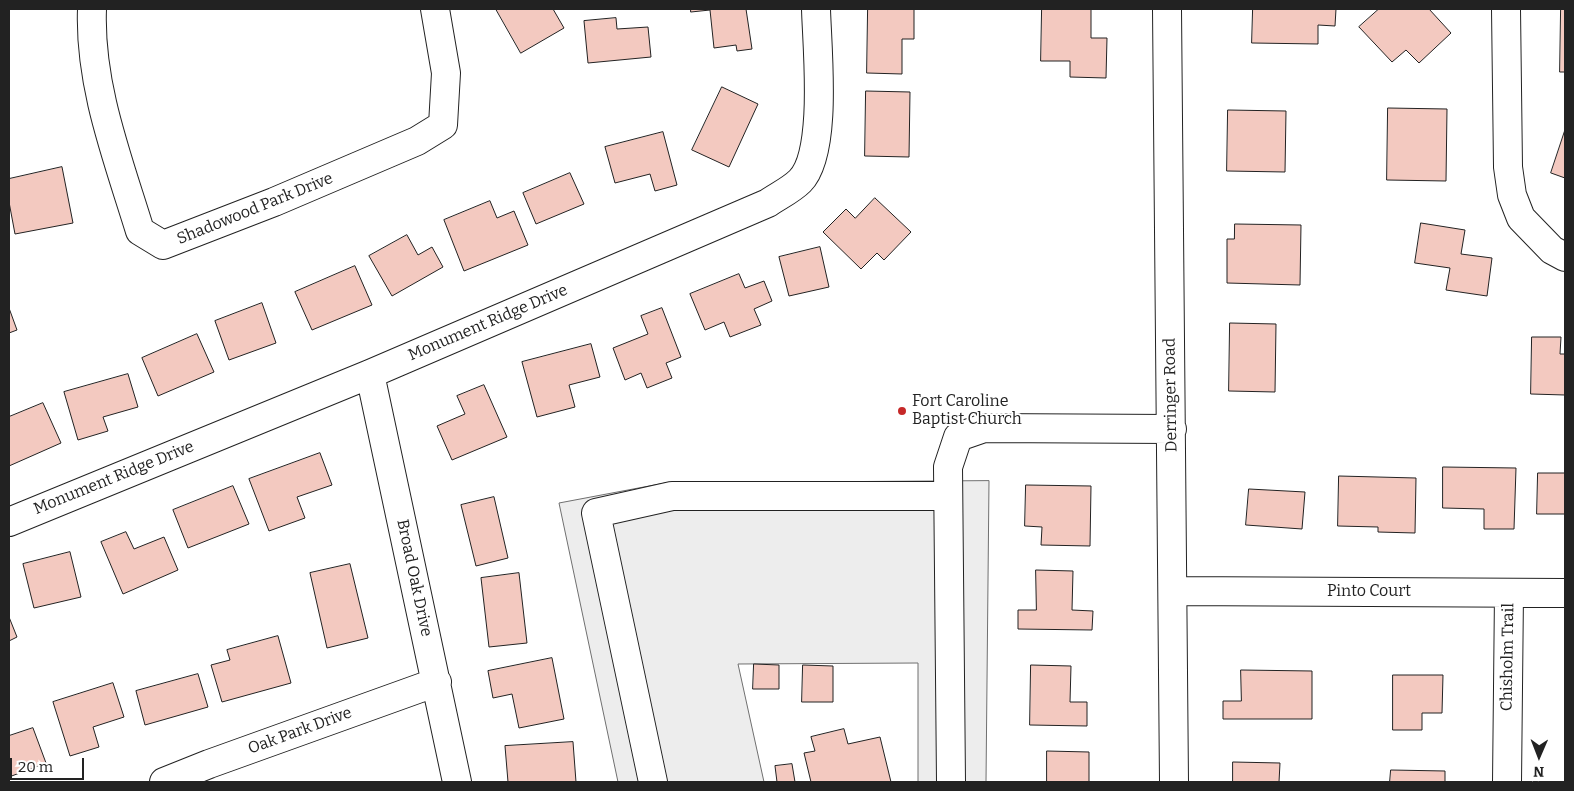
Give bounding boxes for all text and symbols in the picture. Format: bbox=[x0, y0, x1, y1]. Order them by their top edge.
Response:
street label: Shadowood Park Drive bbox=[174, 169, 336, 249]
street label: Monument Ridge Drive bbox=[406, 281, 570, 365]
street label: Derringer Road bbox=[1160, 338, 1182, 452]
place label: Fort Caroline Baptist Church bbox=[912, 392, 1022, 430]
marker: Fort Caroline Baptist Church bbox=[896, 405, 908, 417]
street label: Monument Ridge Drive bbox=[31, 437, 197, 519]
street label: Broad Oak Drive bbox=[392, 518, 436, 638]
street label: Pinto Court bbox=[1327, 582, 1411, 602]
street label: Chisholm Trail bbox=[1497, 603, 1519, 711]
street label: Oak Park Drive bbox=[246, 703, 354, 759]
north arrow bbox=[1514, 731, 1564, 781]
scale bar bbox=[12, 748, 86, 780]
text: 20 m bbox=[18, 758, 53, 776]
text: N bbox=[1533, 763, 1544, 780]

